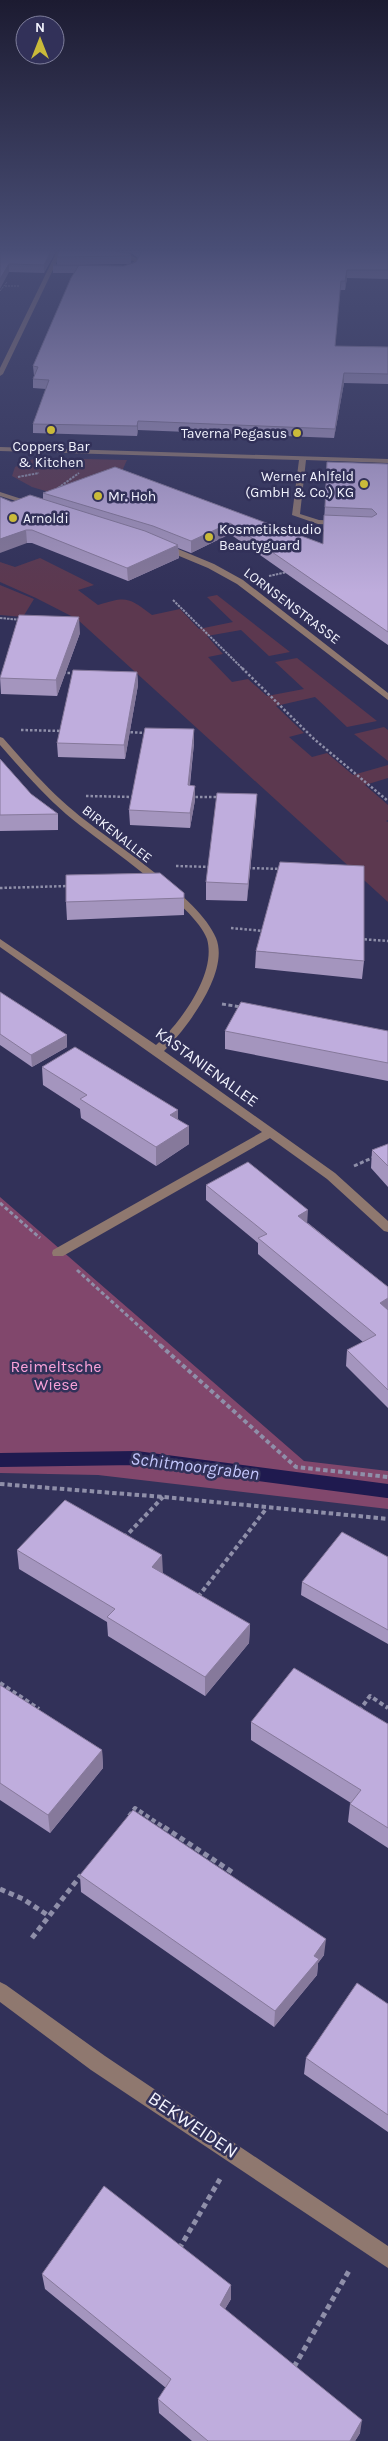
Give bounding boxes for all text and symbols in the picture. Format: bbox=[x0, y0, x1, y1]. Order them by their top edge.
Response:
north arrow bbox=[15, 15, 65, 65]
text: N bbox=[35, 19, 45, 36]
marker: Coppers Bar & Kitchen bbox=[45, 424, 57, 436]
place label: Taverna Pegasus bbox=[181, 425, 287, 442]
marker: Taverna Pegasus bbox=[291, 427, 303, 439]
place label: Coppers Bar & Kitchen bbox=[13, 438, 90, 471]
place label: Werner Ahlfeld (GmbH & Co.) KG bbox=[245, 468, 354, 501]
marker: Werner Ahlfeld (GmbH & Co.) KG bbox=[358, 478, 370, 490]
place label: Mr. Hoh bbox=[108, 488, 156, 505]
marker: Mr. Hoh bbox=[92, 490, 104, 502]
place label: Arnoldi bbox=[23, 510, 69, 527]
marker: Arnoldi bbox=[7, 512, 19, 524]
place label: Kosmetikstudio Beautyguard bbox=[219, 521, 321, 554]
marker: Kosmetikstudio Beautyguard bbox=[203, 531, 215, 543]
street label: LORNSENSTRASSE bbox=[240, 564, 344, 648]
street label: BIRKENALLEE bbox=[79, 801, 155, 867]
street label: KASTANIENALLEE bbox=[152, 1023, 262, 1111]
park label: Reimeltsche Wiese bbox=[11, 1357, 102, 1394]
water label: Schitmoorgraben bbox=[129, 1447, 261, 1485]
street label: BEKWEIDEN bbox=[144, 2087, 242, 2163]

